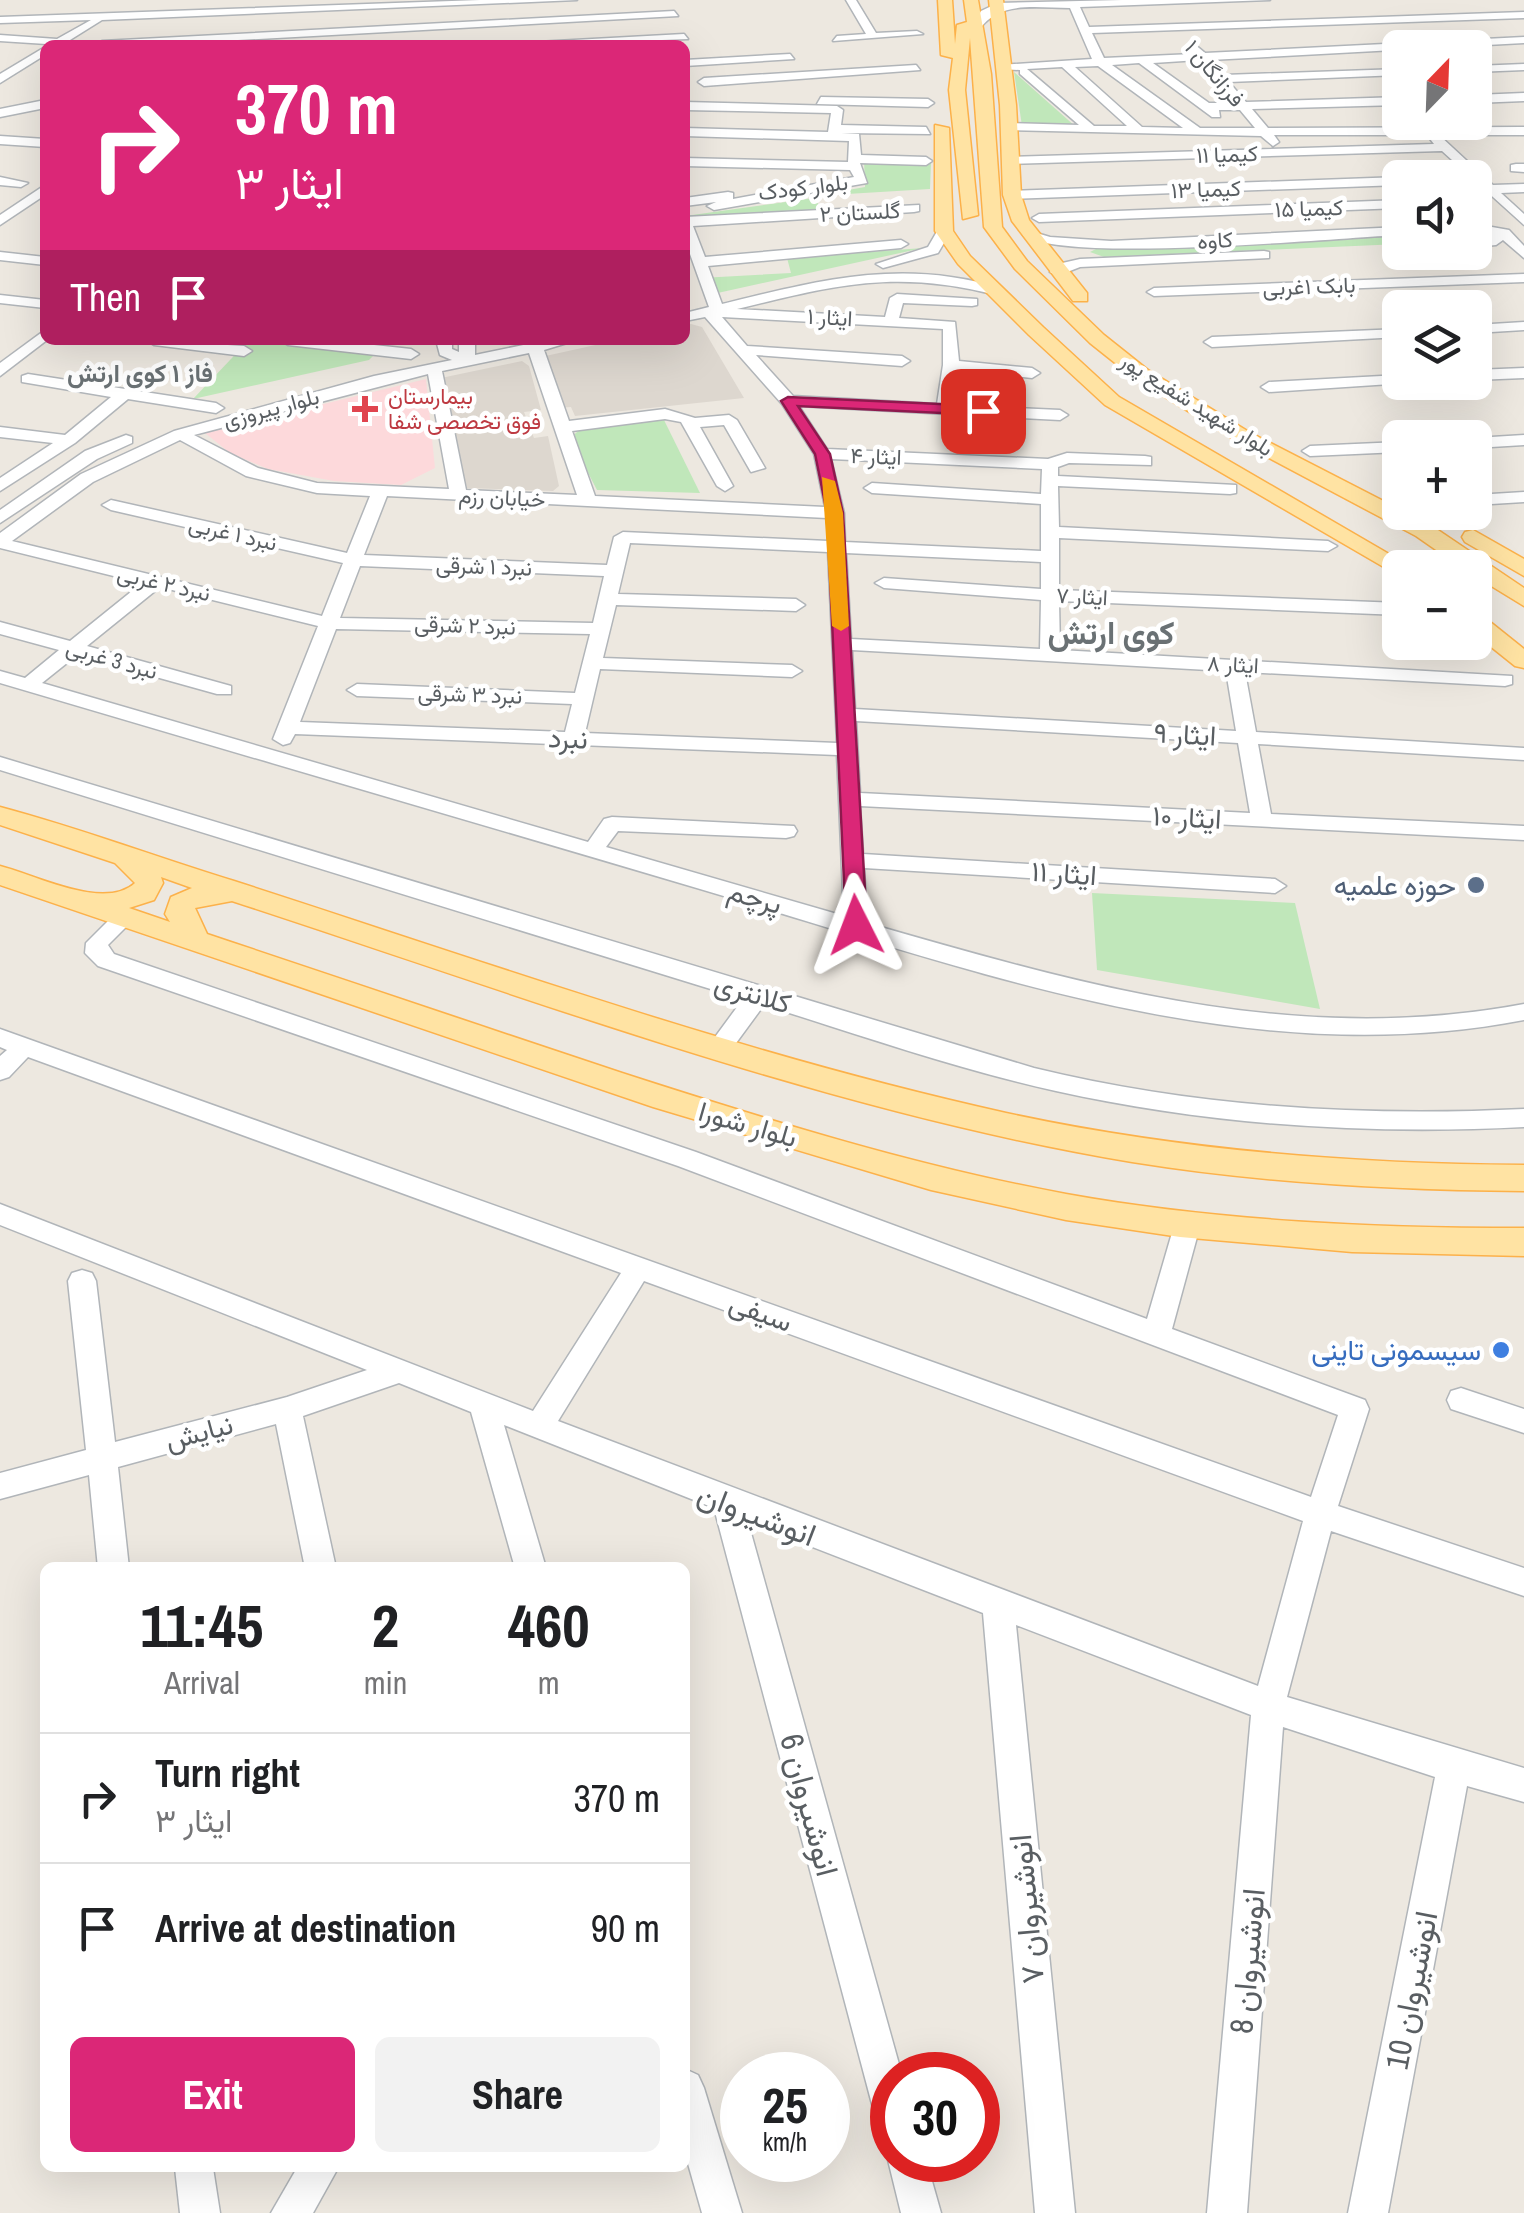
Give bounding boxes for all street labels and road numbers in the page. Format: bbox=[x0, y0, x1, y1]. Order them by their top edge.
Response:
street label: فرزانگان ۱ bbox=[1178, 33, 1252, 113]
street label: کیمیا ۱۱ bbox=[1196, 138, 1259, 170]
street label: بلوار کودک bbox=[756, 167, 850, 207]
street label: کیمیا ۱۳ bbox=[1171, 173, 1242, 205]
street label: کیمیا ۱۵ bbox=[1274, 192, 1344, 224]
street label: گلستان ۲ bbox=[819, 195, 901, 229]
street label: کاوه bbox=[1196, 224, 1234, 256]
street label: بابک ۱غربی bbox=[1262, 269, 1356, 303]
street label: ایثار ۱ bbox=[807, 301, 853, 333]
street label: بلوار شهید شفیع پور bbox=[1114, 344, 1279, 463]
street label: بلوار پیروزی bbox=[220, 381, 322, 435]
street label: ایثار ۴ bbox=[850, 440, 902, 472]
street label: خیابان رزم bbox=[458, 480, 546, 514]
street label: نبرد ۱ غربی bbox=[186, 508, 280, 558]
street label: نبرد ۱ شرقی bbox=[435, 549, 533, 583]
street label: نبرد ۲ غربی bbox=[114, 558, 214, 608]
street label: ایثار ۷ bbox=[1055, 580, 1109, 612]
street label: نبرد ۲ شرقی bbox=[414, 608, 516, 642]
street label: نبرد 3 غربی bbox=[63, 632, 161, 686]
street label: ایثار ۸ bbox=[1206, 648, 1260, 680]
street label: نبرد ۳ شرقی bbox=[417, 677, 523, 711]
street label: ایثار ۹ bbox=[1153, 713, 1217, 755]
street label: نبرد bbox=[547, 718, 589, 758]
street label: ایثار ۱۰ bbox=[1151, 796, 1223, 838]
street label: ایثار ۱۱ bbox=[1030, 852, 1098, 894]
street label: پرچم bbox=[723, 871, 787, 923]
street label: کلانتری bbox=[710, 963, 796, 1023]
street label: بلوار شورا bbox=[694, 1092, 802, 1156]
street label: سیفی bbox=[724, 1283, 798, 1341]
street label: نیایش bbox=[161, 1405, 237, 1459]
street label: انوشیروان bbox=[691, 1472, 823, 1556]
street label: انوشیروان 6 bbox=[770, 1729, 850, 1881]
street label: انوشیروان ۷ bbox=[998, 1832, 1054, 1986]
street label: انوشیروان 8 bbox=[1219, 1887, 1275, 2035]
street label: انوشیروان 10 bbox=[1375, 1907, 1447, 2073]

